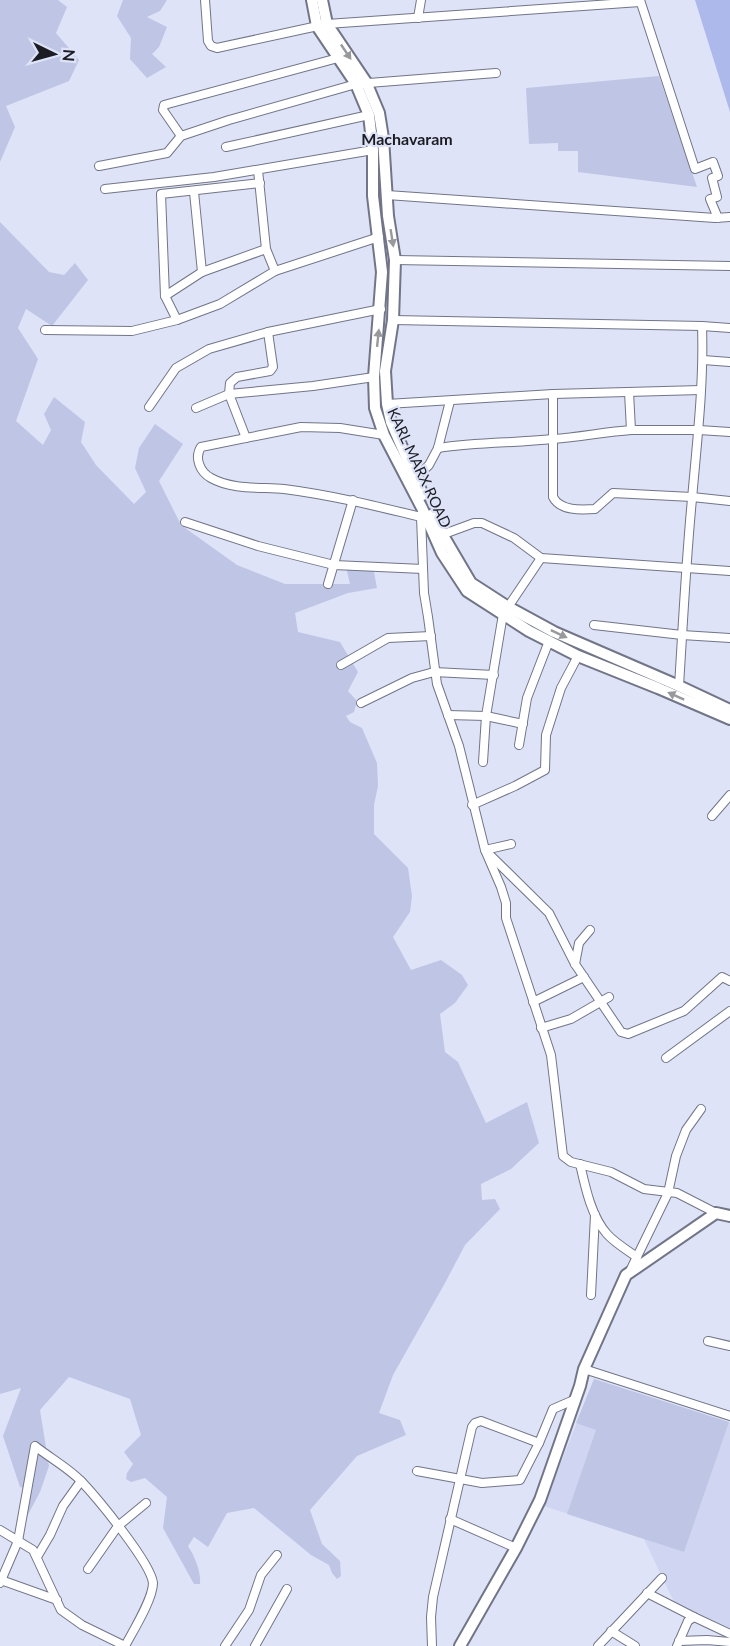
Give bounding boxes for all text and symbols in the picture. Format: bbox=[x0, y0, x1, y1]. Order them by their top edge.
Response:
north arrow bbox=[24, 24, 84, 84]
one-way arrow bbox=[340, 44, 352, 60]
text: N bbox=[59, 48, 79, 62]
district label: Machavaram bbox=[361, 129, 453, 148]
one-way arrow bbox=[387, 228, 396, 247]
one-way arrow bbox=[373, 329, 383, 348]
street label: KARL MARX ROAD bbox=[384, 405, 456, 530]
one-way arrow bbox=[551, 630, 568, 639]
one-way arrow bbox=[668, 691, 685, 700]

